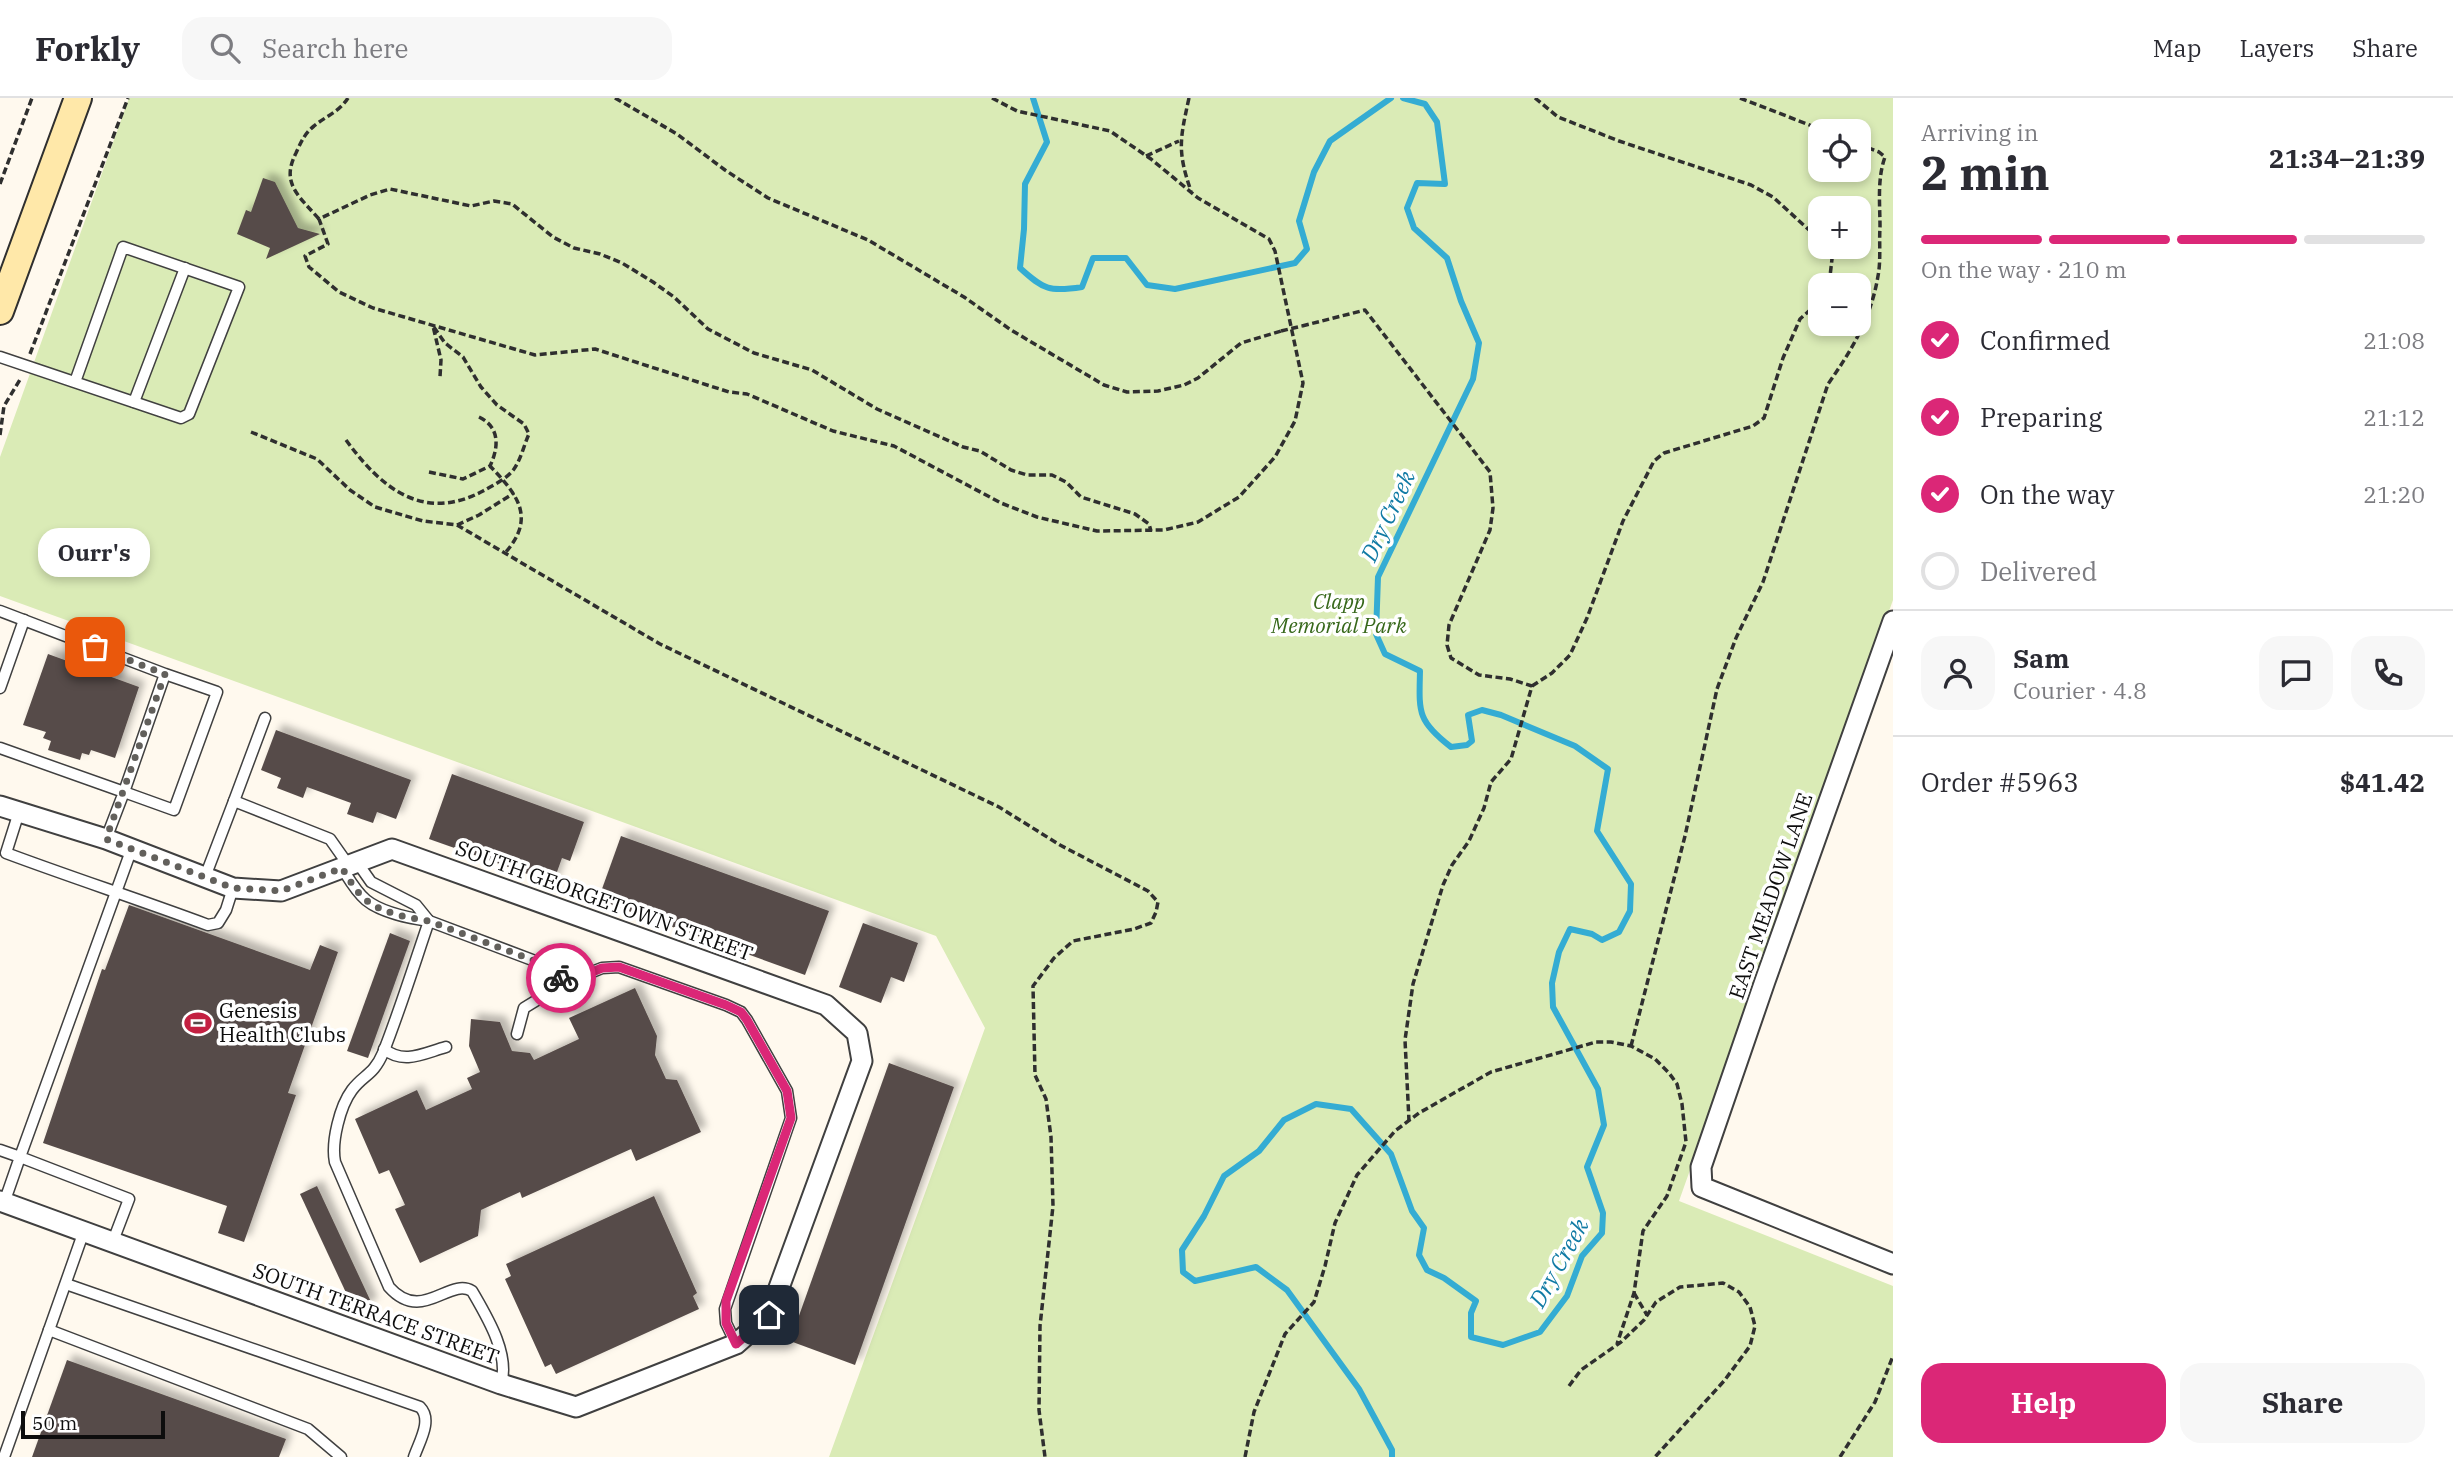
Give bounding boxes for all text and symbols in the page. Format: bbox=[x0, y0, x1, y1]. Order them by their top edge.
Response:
search box bbox=[182, 17, 672, 80]
text: Forkly bbox=[35, 27, 140, 70]
icon: search bbox=[206, 29, 244, 67]
text: Search here bbox=[262, 31, 409, 65]
text: Map bbox=[2153, 32, 2201, 64]
text: Layers bbox=[2239, 32, 2314, 64]
text: Share bbox=[2352, 32, 2418, 64]
text: Arriving in bbox=[1921, 117, 2038, 147]
map controls bbox=[1808, 119, 1871, 336]
button: locate bbox=[1808, 119, 1871, 182]
text: 21:34–21:39 bbox=[2269, 141, 2425, 175]
text: 2 min bbox=[1921, 143, 2050, 203]
button: + bbox=[1808, 196, 1871, 259]
text: On the way · 210 m bbox=[1921, 254, 2127, 284]
button: − bbox=[1808, 273, 1871, 336]
icon: check bbox=[1921, 321, 1959, 359]
text: Confirmed bbox=[1980, 323, 2111, 357]
text: 21:08 bbox=[2363, 325, 2425, 355]
icon: check bbox=[1921, 398, 1959, 436]
text: Preparing bbox=[1980, 400, 2102, 434]
text: 21:12 bbox=[2363, 402, 2425, 432]
water label: Dry Creek bbox=[1353, 465, 1422, 567]
icon: check bbox=[1921, 475, 1959, 513]
text: On the way bbox=[1980, 477, 2114, 511]
text: 21:20 bbox=[2363, 479, 2425, 509]
callout: Ourr's bbox=[39, 528, 151, 577]
text: Ourr's bbox=[57, 537, 131, 567]
text: Delivered bbox=[1980, 554, 2097, 588]
park label: Clapp Memorial Park bbox=[1270, 587, 1408, 639]
pin bbox=[65, 617, 125, 677]
icon: bag bbox=[76, 628, 114, 666]
button: person bbox=[1921, 636, 1995, 710]
button: chat bbox=[2259, 636, 2333, 710]
button: phone bbox=[2351, 636, 2425, 710]
text: Sam bbox=[2013, 641, 2069, 675]
text: Courier · 4.8 bbox=[2013, 675, 2147, 705]
text: Order #5963 bbox=[1921, 765, 2079, 799]
text: $41.42 bbox=[2340, 765, 2425, 799]
street label: EAST MEADOW LANE bbox=[1722, 789, 1819, 1003]
street label: SOUTH GEORGETOWN STREET bbox=[452, 833, 757, 967]
courier bbox=[526, 943, 596, 1013]
icon: bike bbox=[542, 959, 580, 997]
place label: Genesis Health Clubs bbox=[219, 996, 346, 1048]
sports icon: Genesis Health Clubs bbox=[183, 1008, 213, 1038]
water label: Dry Creek bbox=[1521, 1212, 1595, 1313]
street label: SOUTH TERRACE STREET bbox=[249, 1255, 503, 1371]
pin bbox=[739, 1285, 799, 1345]
icon: home bbox=[750, 1296, 788, 1334]
button: Help bbox=[1921, 1363, 2166, 1443]
button: Share bbox=[2180, 1363, 2425, 1443]
scale bar bbox=[21, 1408, 164, 1440]
text: 50 m bbox=[32, 1411, 77, 1435]

